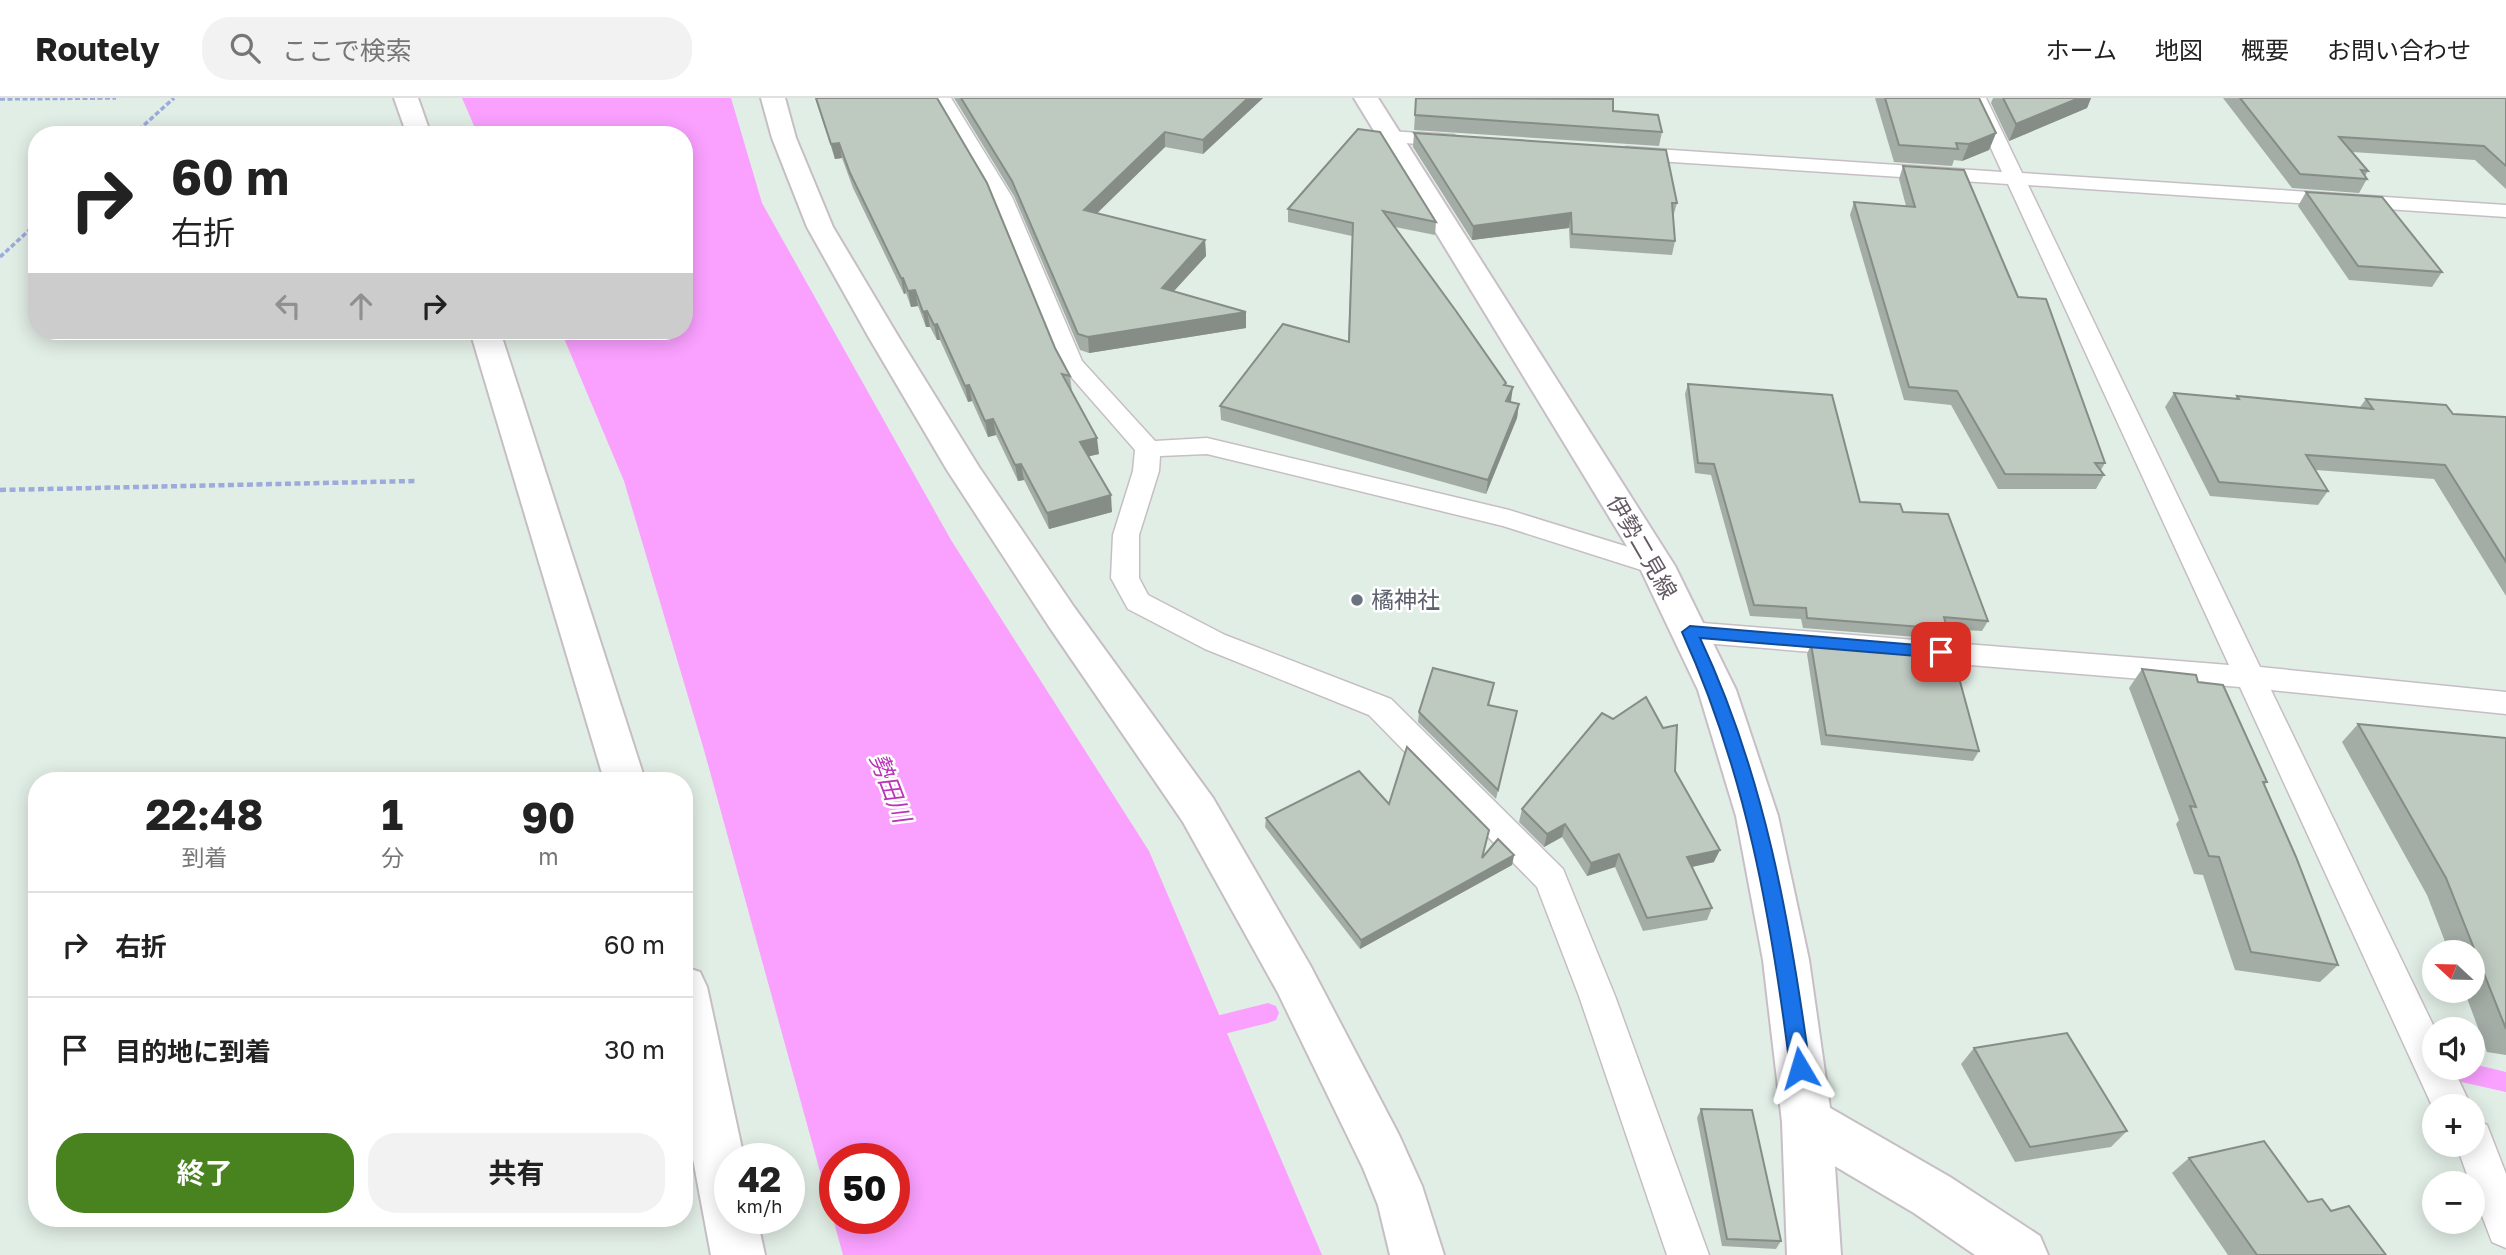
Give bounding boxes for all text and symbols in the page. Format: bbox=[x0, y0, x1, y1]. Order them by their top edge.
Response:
search box bbox=[202, 17, 692, 80]
text: Routely bbox=[35, 29, 160, 68]
icon: search bbox=[226, 29, 264, 67]
text: ここで検索 bbox=[282, 35, 412, 66]
text: ホーム bbox=[2046, 35, 2117, 64]
text: 地図 bbox=[2155, 35, 2203, 64]
text: 概要 bbox=[2241, 35, 2289, 64]
text: お問い合わせ bbox=[2327, 35, 2471, 64]
text: 60 m bbox=[171, 147, 289, 206]
icon: right bbox=[56, 154, 147, 245]
text: 右折 bbox=[171, 213, 235, 251]
icon: left bbox=[269, 287, 307, 325]
icon: ahead bbox=[342, 287, 380, 325]
icon: right bbox=[415, 287, 453, 325]
street label: 伊勢二見線 bbox=[1602, 490, 1684, 603]
place label: 橘神社 bbox=[1371, 585, 1440, 613]
marker: 橘神社 bbox=[1349, 592, 1365, 608]
pin bbox=[1911, 622, 1971, 682]
icon: arrive bbox=[1922, 633, 1960, 671]
water label: 勢田川 bbox=[865, 749, 919, 829]
text: 22:48 bbox=[146, 789, 263, 839]
text: 1 bbox=[382, 789, 403, 839]
text: 90 bbox=[521, 792, 575, 842]
text: m bbox=[538, 842, 559, 870]
text: 到着 bbox=[181, 843, 227, 871]
text: 分 bbox=[381, 843, 404, 871]
icon: right bbox=[56, 926, 94, 964]
text: 60 m bbox=[604, 929, 665, 960]
text: 右折 bbox=[115, 931, 167, 962]
north arrow bbox=[2422, 940, 2485, 1003]
map controls bbox=[2422, 940, 2485, 1234]
button: sound bbox=[2422, 1017, 2485, 1080]
icon: arrive bbox=[56, 1031, 94, 1069]
position arrow bbox=[1763, 1031, 1837, 1105]
text: 30 m bbox=[604, 1034, 665, 1065]
text: 目的地に到着 bbox=[115, 1036, 271, 1067]
button: + bbox=[2422, 1094, 2485, 1157]
button: 終了 bbox=[56, 1133, 354, 1213]
button: 共有 bbox=[368, 1133, 665, 1213]
speed limit sign: 50 bbox=[819, 1143, 910, 1234]
text: 42 bbox=[738, 1158, 781, 1200]
button: − bbox=[2422, 1171, 2485, 1234]
text: km/h bbox=[737, 1195, 782, 1217]

